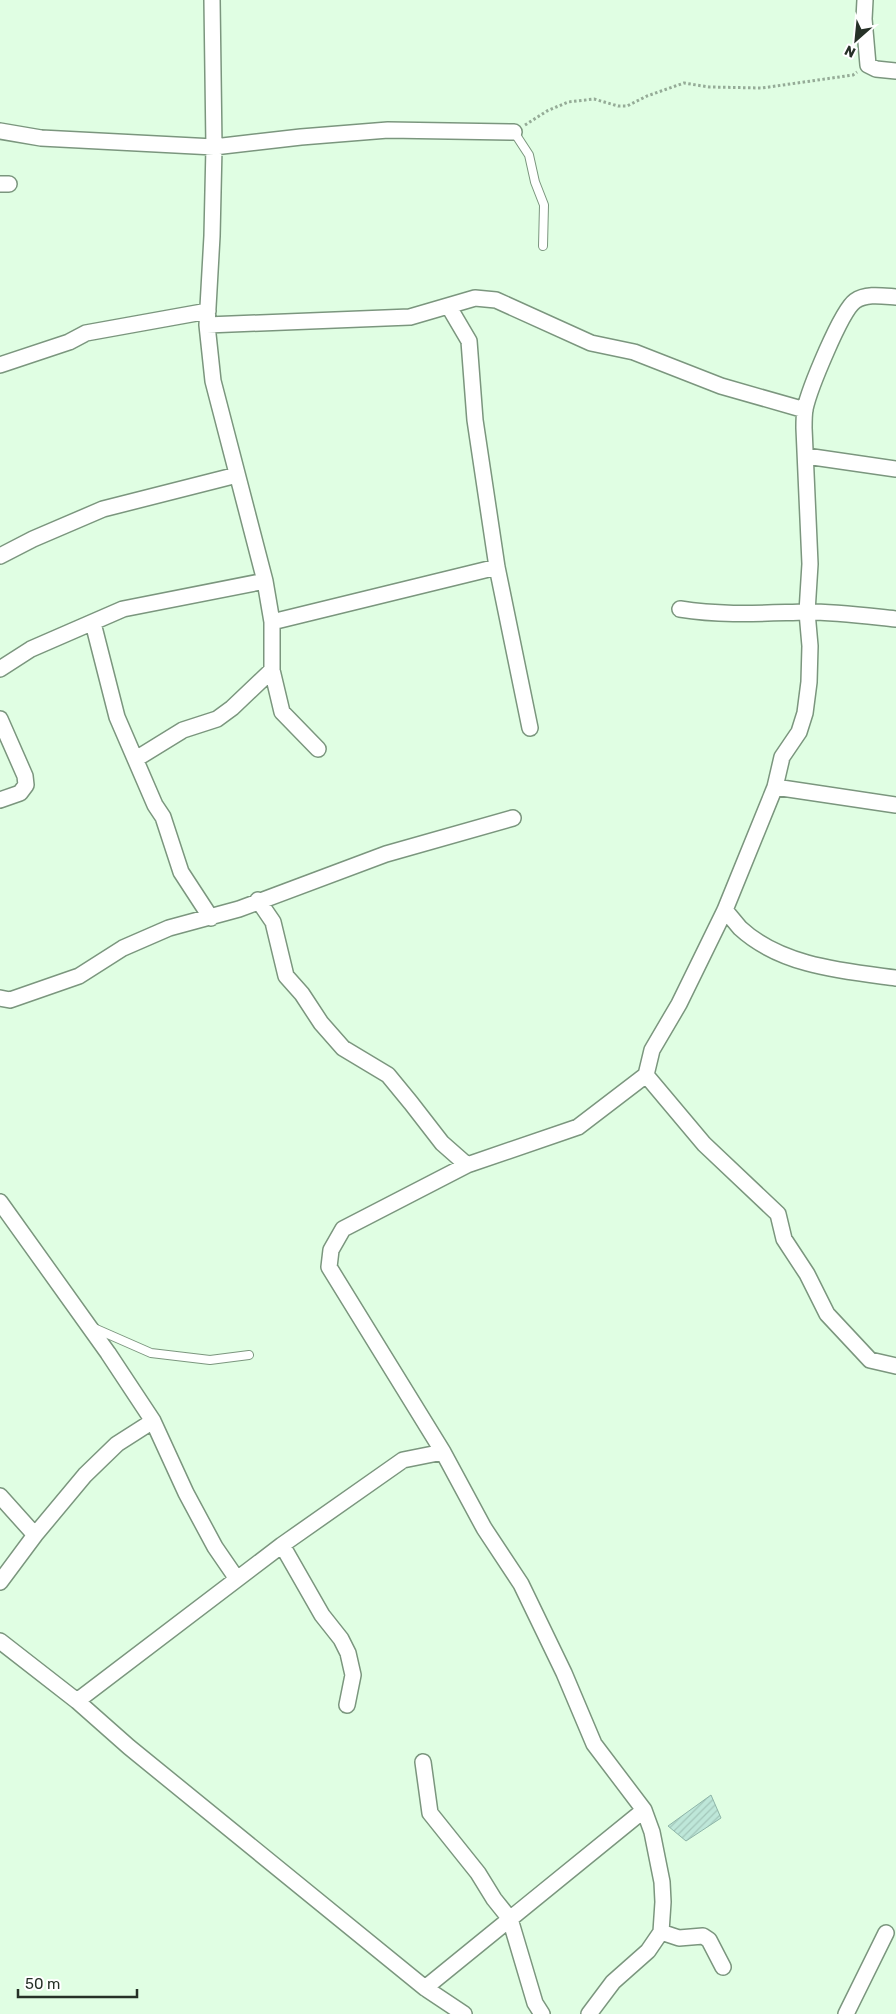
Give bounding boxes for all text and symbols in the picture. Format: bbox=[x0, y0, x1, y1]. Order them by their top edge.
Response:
north arrow bbox=[831, 15, 881, 65]
text: N bbox=[842, 41, 859, 61]
scale bar bbox=[18, 1966, 136, 1998]
text: 50 m bbox=[25, 1975, 60, 1993]

